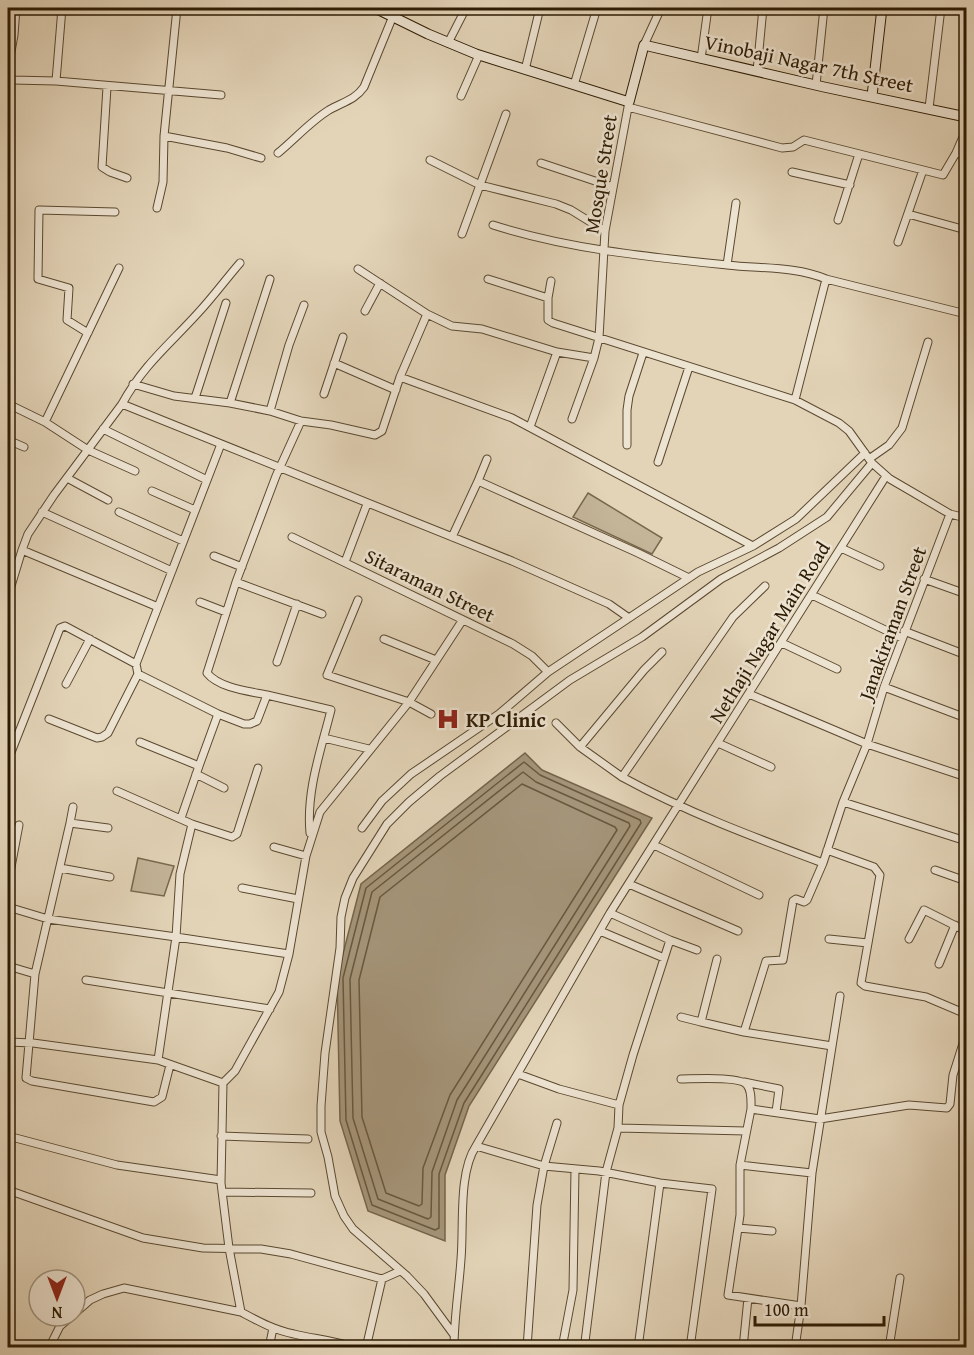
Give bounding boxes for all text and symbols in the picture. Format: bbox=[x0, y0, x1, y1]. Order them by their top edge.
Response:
street label: Vinobaji Nagar 7th Street bbox=[702, 27, 916, 99]
street label: Mosque Street bbox=[576, 112, 624, 236]
street label: Nethaji Nagar Main Road bbox=[701, 535, 837, 728]
street label: Sitaraman Street bbox=[360, 541, 500, 629]
street label: Janakiraman Street bbox=[850, 542, 933, 707]
place label: KP Clinic bbox=[466, 705, 546, 734]
hospital icon: KP Clinic bbox=[435, 706, 461, 732]
north arrow bbox=[27, 1268, 87, 1328]
scale bar bbox=[755, 1289, 884, 1327]
text: 100 m bbox=[764, 1296, 809, 1323]
text: N bbox=[51, 1301, 62, 1325]

